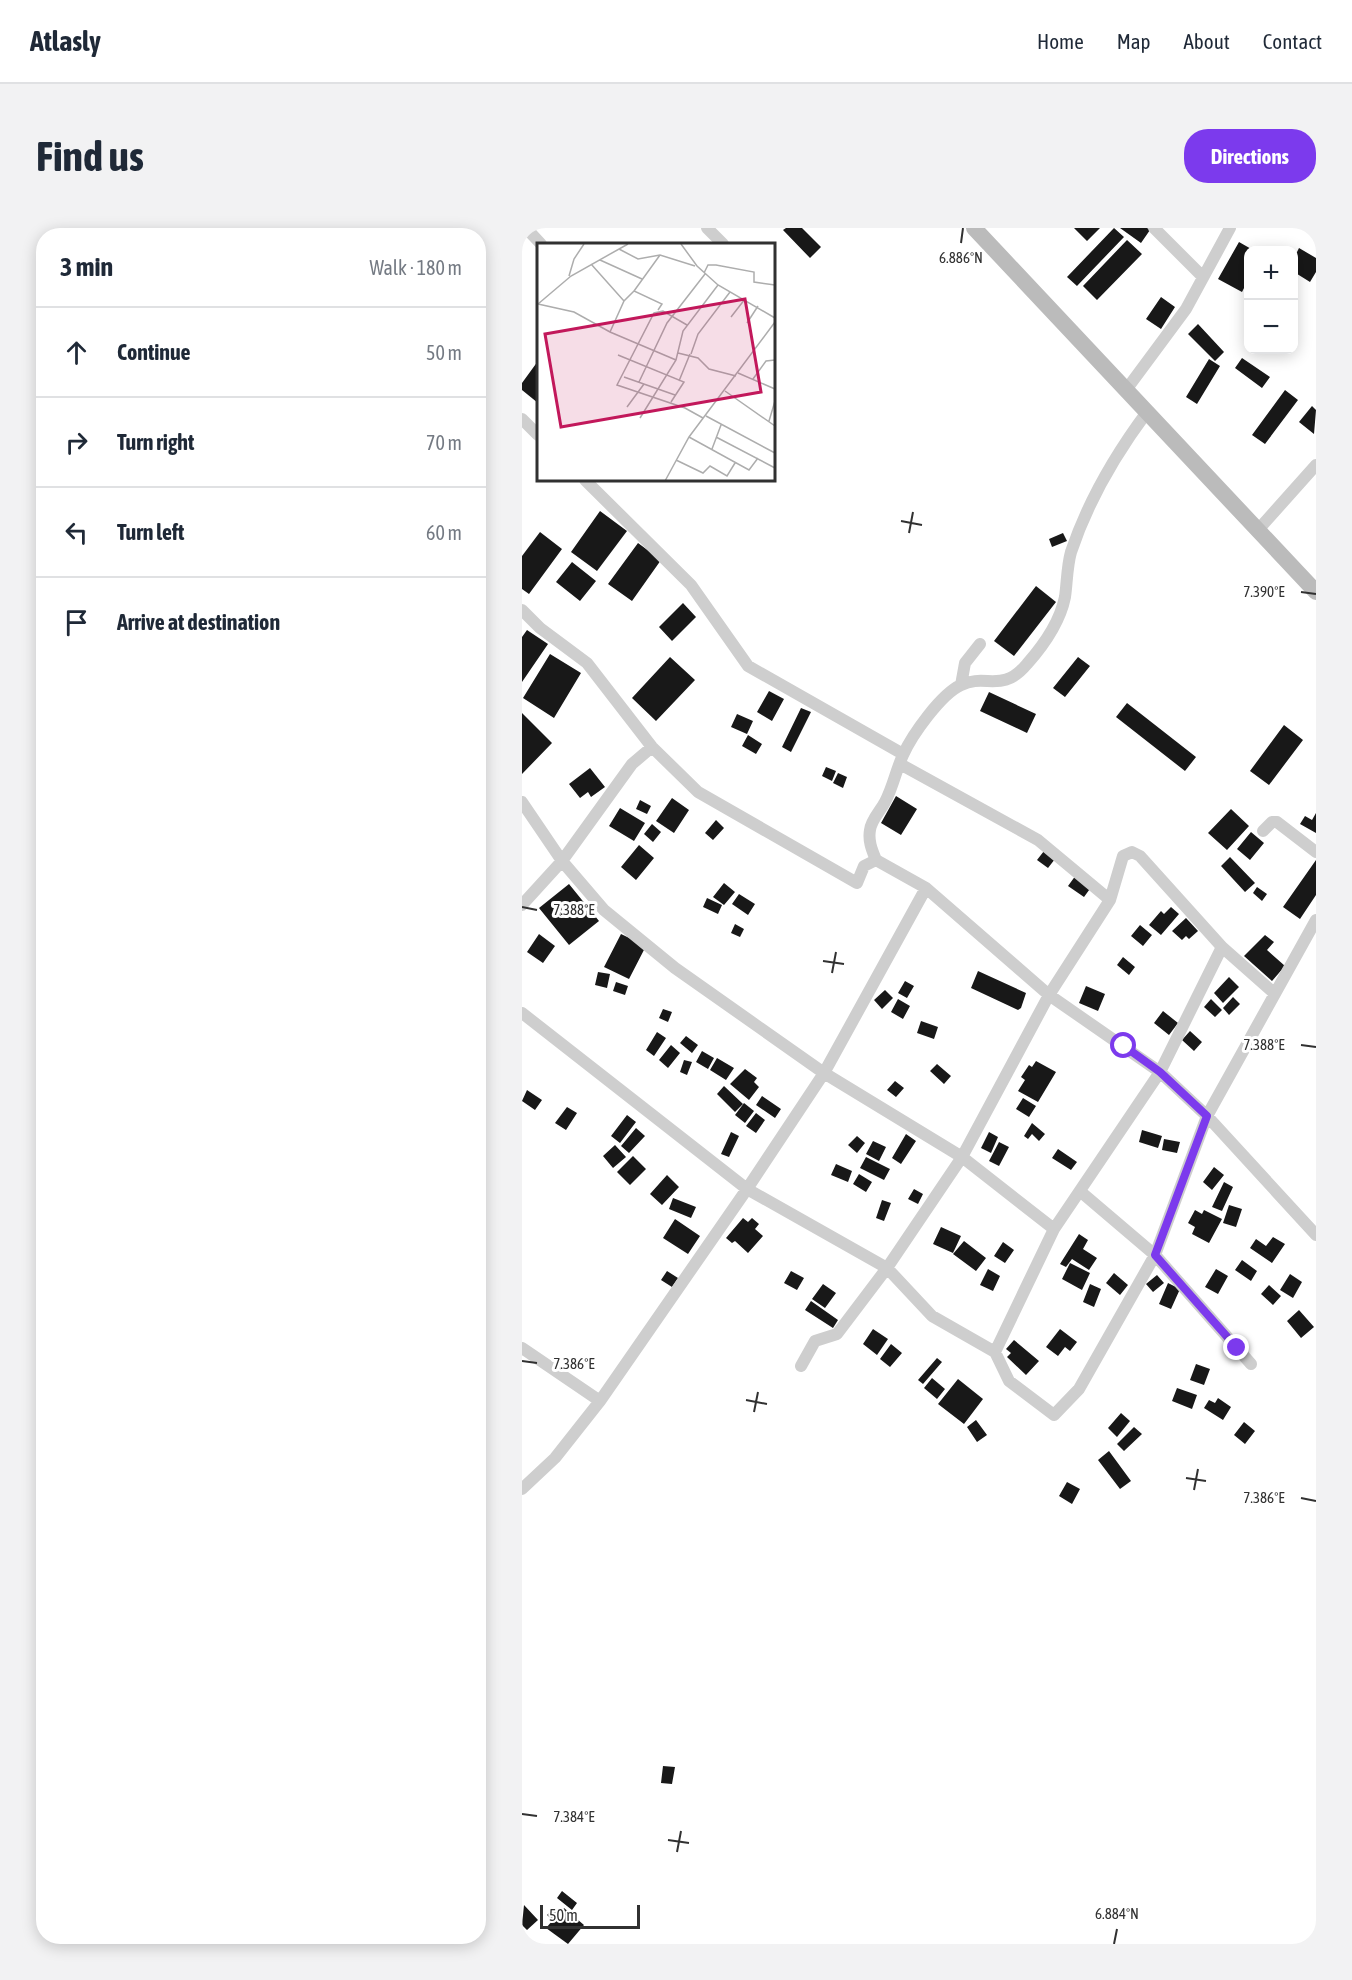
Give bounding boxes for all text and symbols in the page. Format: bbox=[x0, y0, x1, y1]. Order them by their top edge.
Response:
text: Atlasly bbox=[30, 25, 101, 57]
text: Home bbox=[1037, 29, 1084, 53]
text: Map bbox=[1117, 29, 1151, 53]
text: About bbox=[1184, 29, 1230, 53]
text: Contact bbox=[1263, 29, 1322, 53]
button: Directions bbox=[1184, 129, 1316, 183]
text: Find us bbox=[36, 132, 144, 180]
inset map bbox=[537, 243, 776, 482]
map controls bbox=[1244, 246, 1298, 354]
button: + bbox=[1244, 246, 1298, 300]
text: 6.886°N bbox=[939, 249, 983, 266]
text: 3 min bbox=[60, 252, 113, 282]
text: Walk · 180 m bbox=[370, 256, 462, 279]
button: − bbox=[1244, 300, 1298, 354]
icon: ahead bbox=[60, 336, 93, 369]
text: Continue bbox=[117, 339, 191, 365]
text: 50 m bbox=[426, 341, 462, 364]
icon: right bbox=[60, 426, 93, 459]
text: Turn right bbox=[117, 429, 194, 455]
text: 70 m bbox=[426, 431, 462, 454]
icon: left bbox=[60, 516, 93, 549]
text: Turn left bbox=[117, 519, 184, 545]
text: 60 m bbox=[426, 521, 462, 544]
text: 7.390°E bbox=[1243, 583, 1285, 600]
icon: arrive bbox=[60, 606, 93, 639]
text: Arrive at destination bbox=[117, 609, 280, 635]
text: 7.388°E bbox=[553, 901, 595, 918]
route start bbox=[1110, 1032, 1136, 1058]
text: 7.388°E bbox=[1243, 1036, 1285, 1053]
route end bbox=[1223, 1334, 1249, 1360]
text: 7.386°E bbox=[553, 1355, 595, 1372]
text: 7.386°E bbox=[1243, 1489, 1285, 1506]
text: 7.384°E bbox=[553, 1808, 595, 1825]
scale bar bbox=[540, 1902, 640, 1930]
text: 6.884°N bbox=[1095, 1905, 1139, 1922]
text: 50 m bbox=[549, 1906, 578, 1924]

